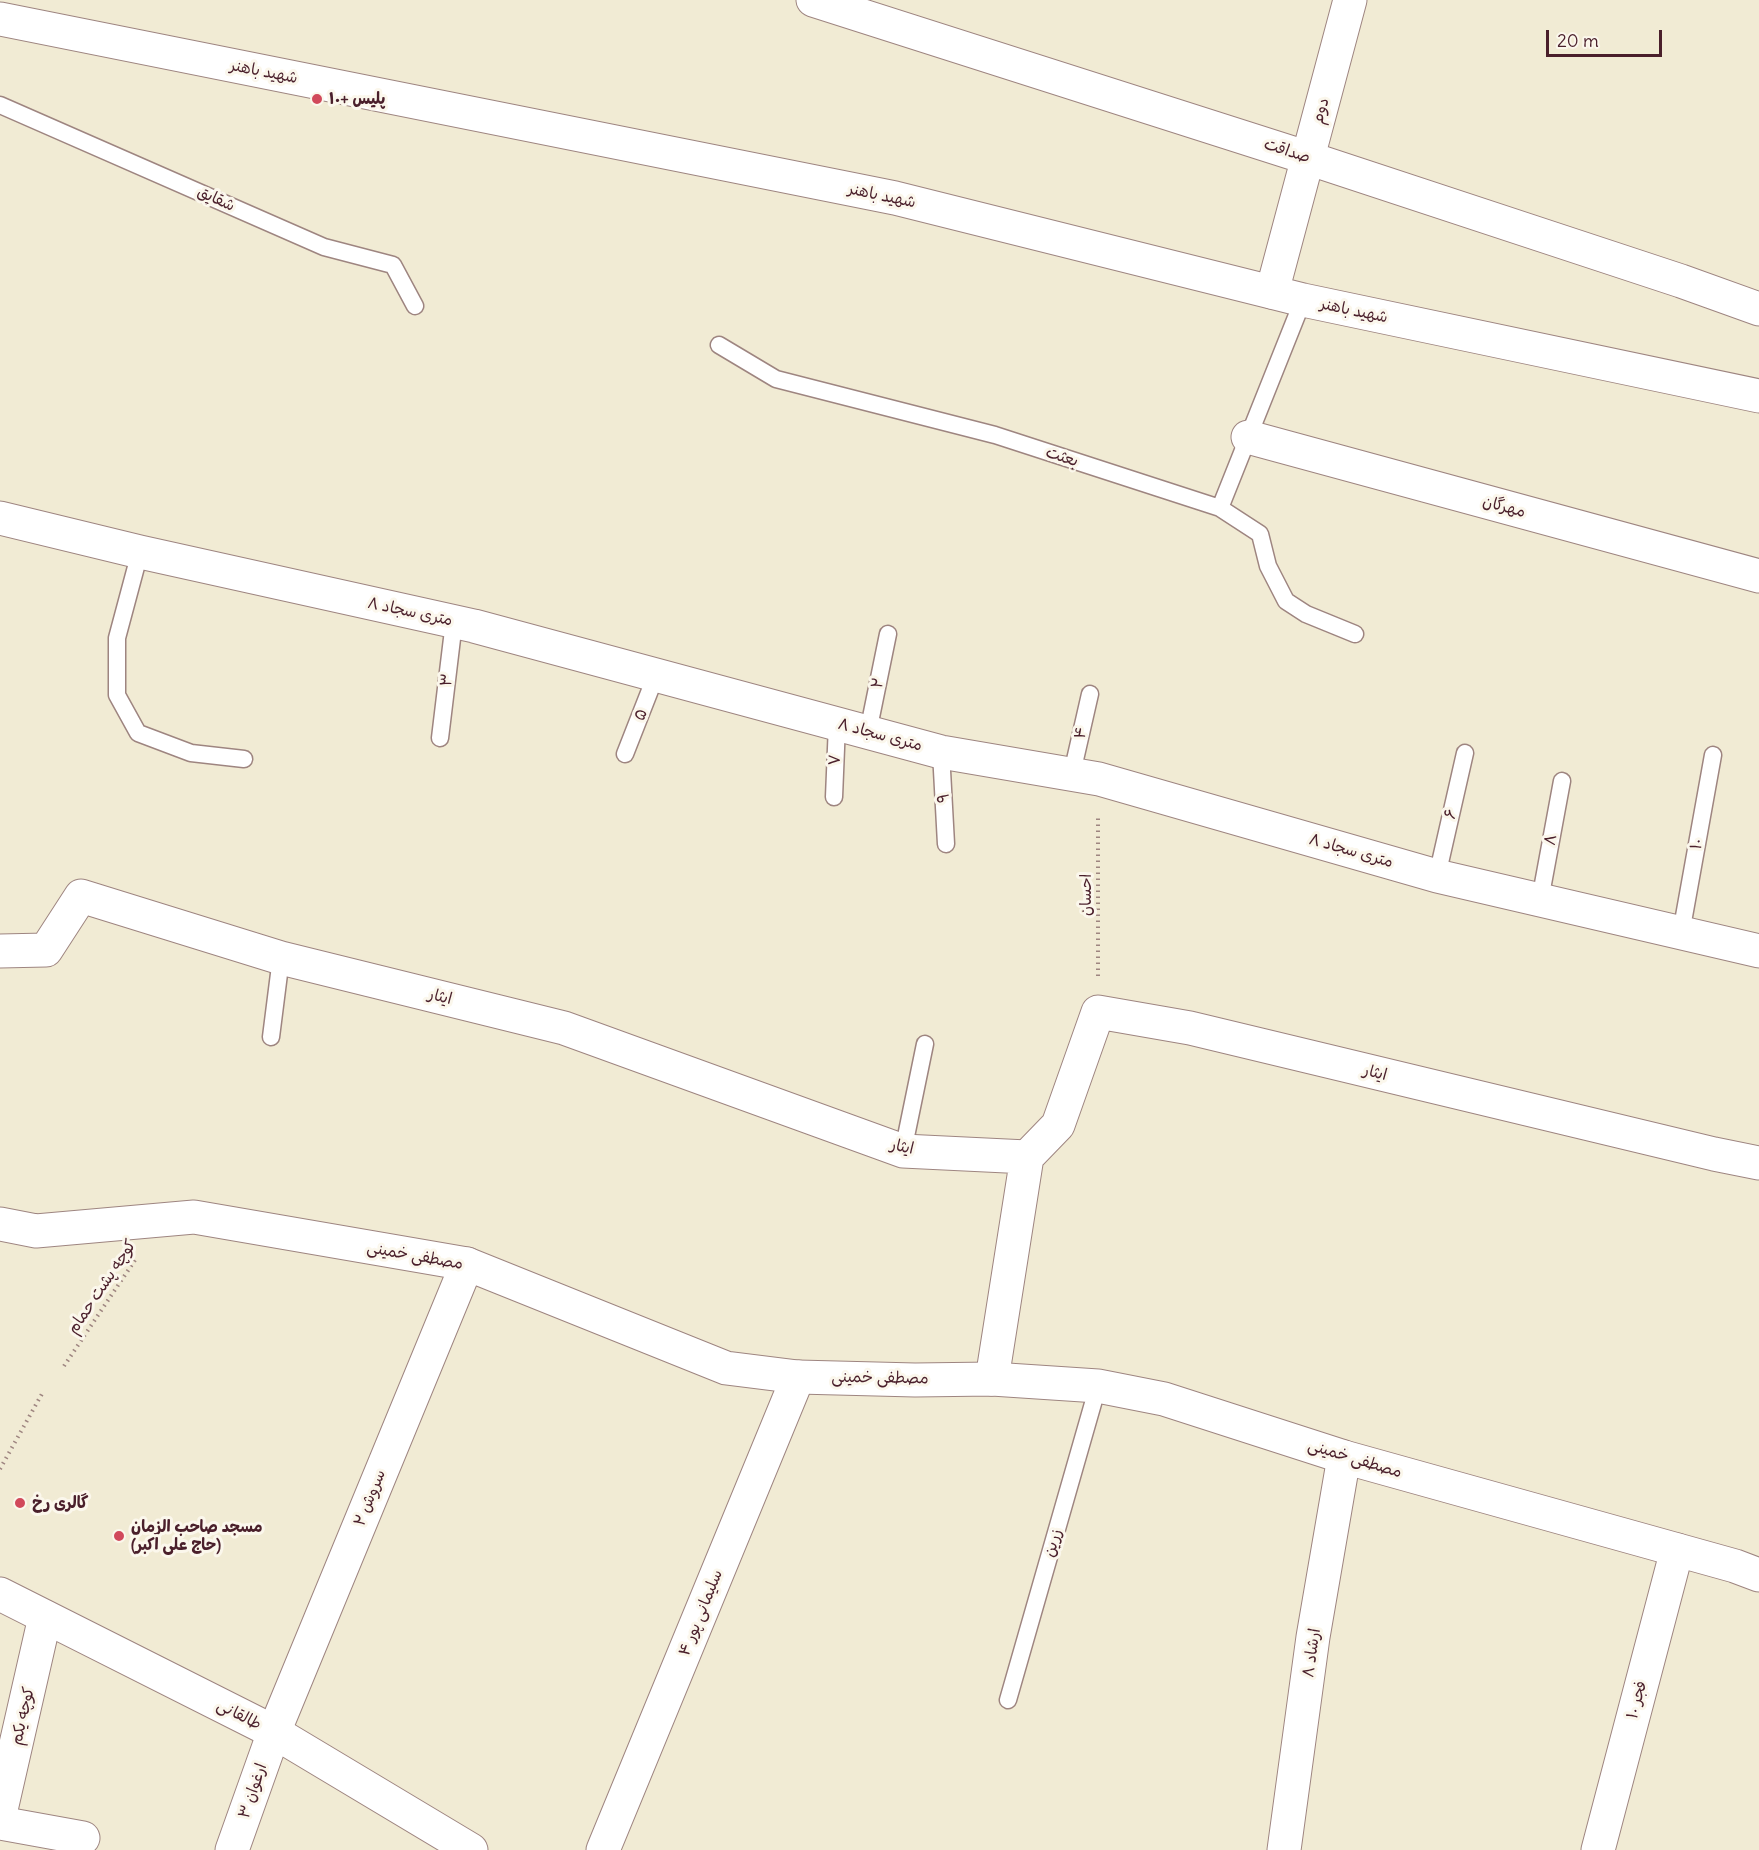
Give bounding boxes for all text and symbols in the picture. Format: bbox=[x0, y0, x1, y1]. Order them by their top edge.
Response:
scale bar bbox=[1549, 18, 1664, 56]
text: 20 m bbox=[1557, 29, 1599, 52]
street label: شهید باهنر bbox=[229, 56, 299, 88]
place label: پلیس +۱۰ bbox=[329, 89, 385, 109]
marker: پلیس +۱۰ bbox=[310, 92, 324, 106]
street label: دوم bbox=[1308, 96, 1334, 126]
street label: صداقت bbox=[1261, 135, 1313, 167]
street label: شهید باهنر bbox=[847, 179, 917, 213]
street label: شقایق bbox=[194, 182, 238, 216]
street label: شهید باهنر bbox=[1319, 294, 1389, 328]
street label: بعثت bbox=[1043, 443, 1081, 471]
street label: مهرگان bbox=[1480, 492, 1528, 522]
street label: ۸ متری سجاد bbox=[366, 594, 454, 630]
street label: ۳ bbox=[437, 672, 457, 688]
street label: ۲ bbox=[868, 676, 888, 690]
street label: ۵ bbox=[630, 706, 652, 724]
street label: ۸ متری سجاد bbox=[836, 715, 924, 755]
street label: ۴ bbox=[1070, 725, 1092, 741]
street label: ۷ bbox=[825, 754, 845, 766]
street label: ۹ bbox=[934, 792, 954, 804]
street label: ۶ bbox=[1441, 807, 1461, 821]
street label: ۸ متری سجاد bbox=[1307, 830, 1395, 872]
street label: ۸ bbox=[1541, 833, 1561, 847]
street label: ۱۰ bbox=[1687, 837, 1707, 851]
street label: احسان bbox=[1076, 874, 1096, 916]
street label: ایثار bbox=[426, 985, 454, 1009]
street label: ایثار bbox=[1361, 1061, 1389, 1085]
street label: ایثار bbox=[888, 1135, 916, 1159]
street label: کوچه پشت حمام bbox=[63, 1236, 141, 1338]
street label: مصطفی خمینی bbox=[365, 1238, 465, 1274]
street label: مصطفی خمینی bbox=[831, 1368, 929, 1388]
street label: مصطفی خمینی bbox=[1306, 1436, 1404, 1482]
street label: سروش ۲ bbox=[350, 1467, 390, 1529]
place label: گالری رخ bbox=[32, 1493, 88, 1513]
marker: گالری رخ bbox=[13, 1496, 27, 1510]
place label: مسجد صاحب الزمان (حاج علی اکبر) bbox=[131, 1517, 263, 1555]
street label: زرین bbox=[1040, 1527, 1066, 1559]
marker: مسجد صاحب الزمان (حاج علی اکبر) bbox=[112, 1529, 126, 1543]
street label: سلیمانی پور ۴ bbox=[675, 1567, 727, 1659]
street label: ارشاد ۸ bbox=[1299, 1627, 1325, 1679]
street label: فجر ۱۰ bbox=[1623, 1679, 1651, 1721]
street label: کوچه یکم bbox=[7, 1685, 39, 1747]
street label: طالقانی bbox=[213, 1696, 265, 1734]
street label: ارغوان ۳ bbox=[235, 1761, 271, 1821]

